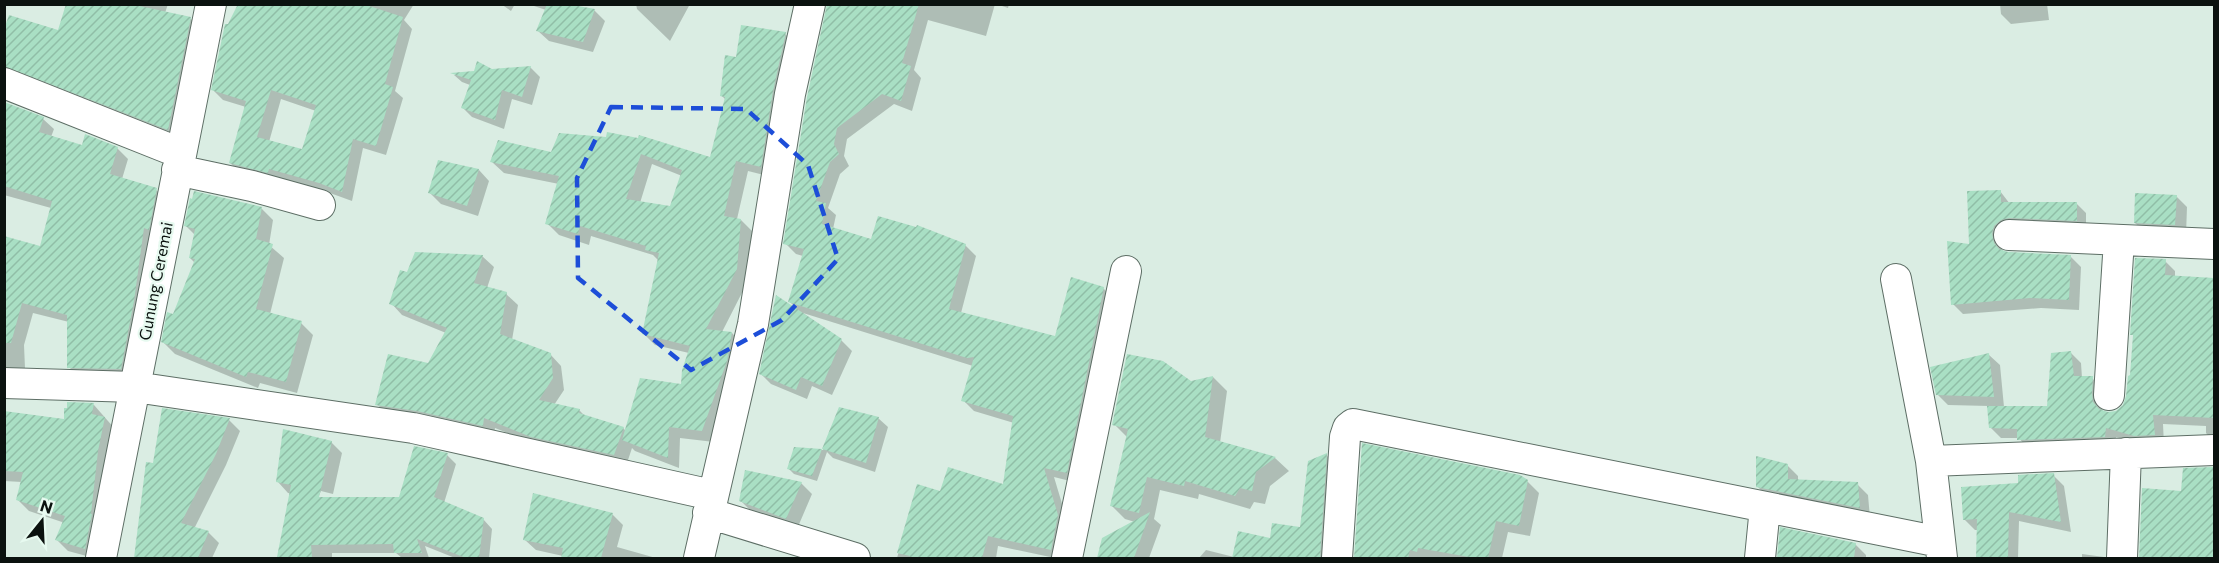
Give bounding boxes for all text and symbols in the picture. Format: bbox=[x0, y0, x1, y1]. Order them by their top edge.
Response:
street label: Gunung Ceremai bbox=[134, 220, 176, 342]
north arrow bbox=[12, 491, 72, 551]
text: N bbox=[38, 495, 55, 517]

